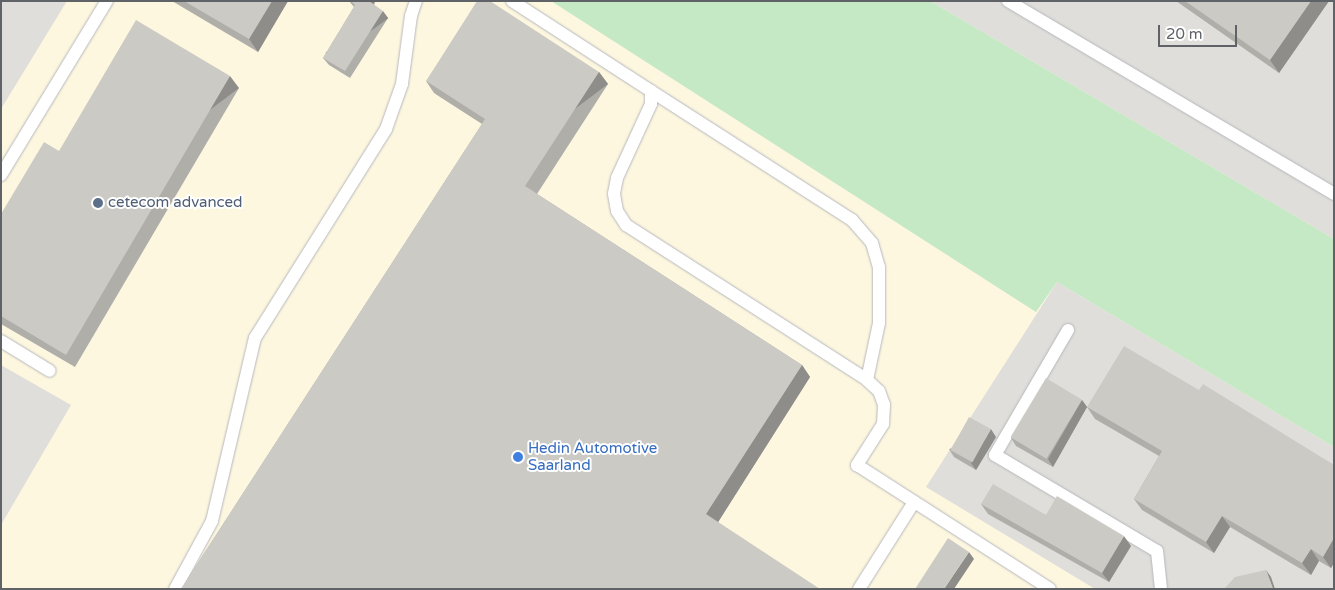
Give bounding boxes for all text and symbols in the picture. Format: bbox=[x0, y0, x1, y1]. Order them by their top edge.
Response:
scale bar bbox=[1160, 15, 1239, 47]
text: 20 m bbox=[1166, 25, 1203, 43]
place label: cetecom advanced bbox=[108, 194, 242, 212]
marker: cetecom advanced bbox=[92, 197, 104, 209]
place label: Hedin Automotive Saarland bbox=[528, 439, 657, 474]
marker: Hedin Automotive Saarland bbox=[512, 451, 524, 463]

